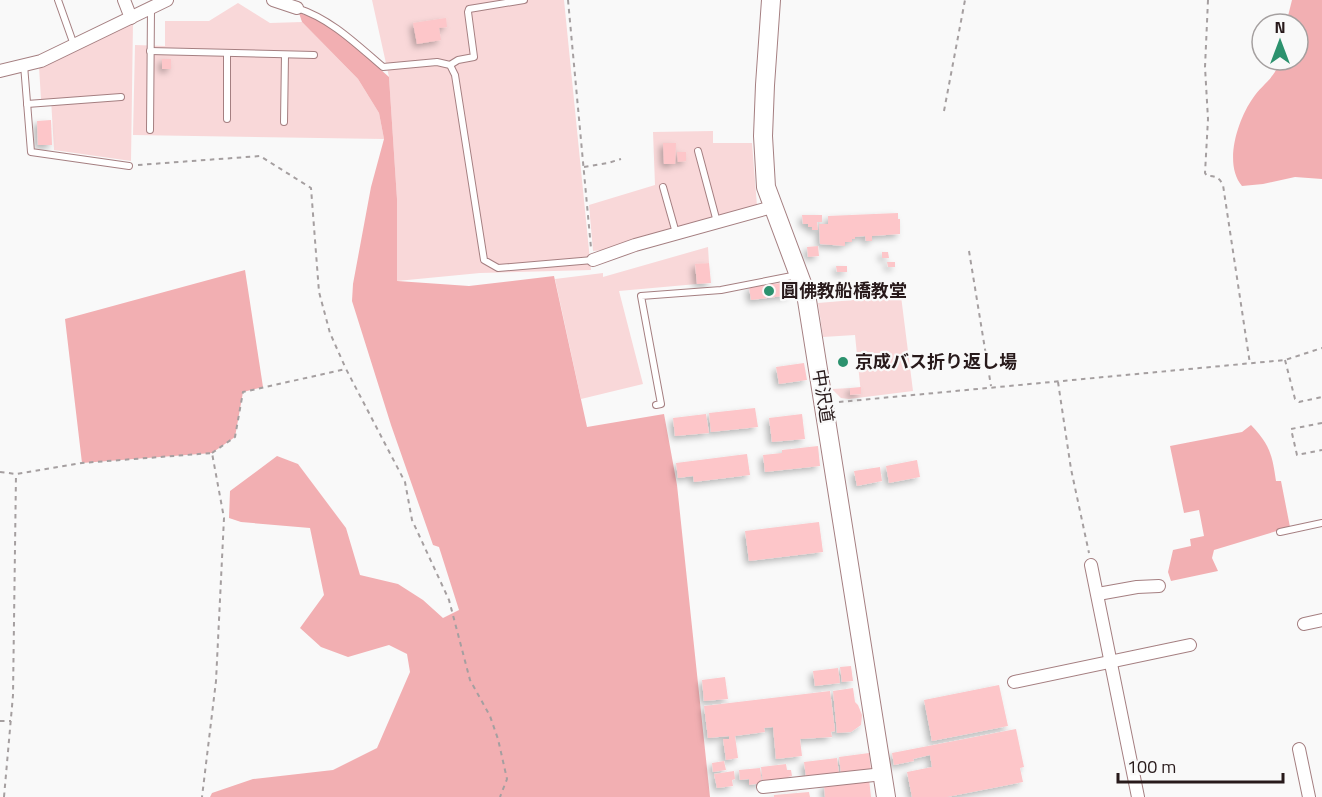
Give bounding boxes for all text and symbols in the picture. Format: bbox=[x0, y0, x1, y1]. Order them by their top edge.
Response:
north arrow bbox=[1250, 12, 1310, 72]
text: N bbox=[1274, 15, 1286, 39]
place label: 圓佛教船橋教堂 bbox=[781, 277, 907, 304]
marker: 圓佛教船橋教堂 bbox=[762, 284, 776, 298]
place label: 京成バス折り返し場 bbox=[855, 348, 1017, 375]
marker: 京成バス折り返し場 bbox=[836, 355, 850, 369]
street label: 中沢道 bbox=[806, 367, 841, 425]
scale bar bbox=[1118, 746, 1283, 784]
text: 100 m bbox=[1127, 753, 1176, 780]

